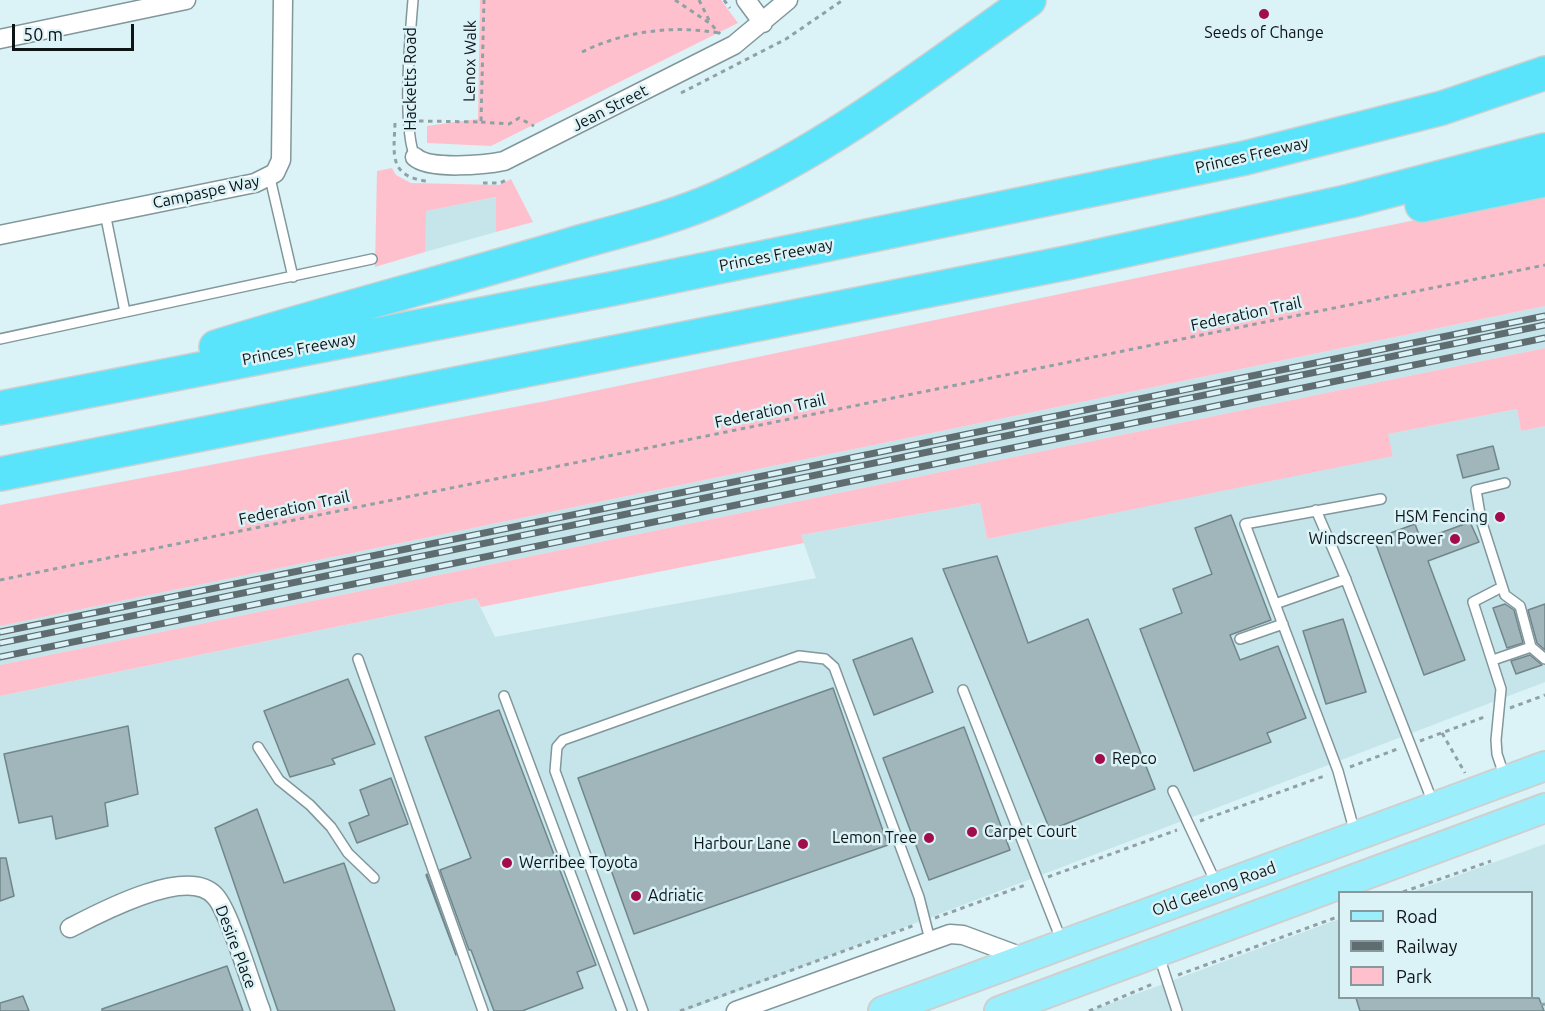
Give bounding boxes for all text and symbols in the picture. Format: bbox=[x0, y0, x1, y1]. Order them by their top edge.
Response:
marker: Seeds of Change bbox=[1257, 7, 1271, 21]
scale bar bbox=[15, 12, 136, 50]
street label: Lenox Walk bbox=[460, 20, 480, 102]
place label: Seeds of Change bbox=[1204, 23, 1324, 43]
text: 50 m bbox=[23, 24, 63, 44]
street label: Hacketts Road bbox=[401, 27, 421, 131]
street label: Jean Street bbox=[569, 81, 651, 135]
street label: Princes Freeway bbox=[1193, 133, 1311, 177]
street label: Campaspe Way bbox=[151, 171, 261, 213]
street label: Princes Freeway bbox=[717, 235, 835, 275]
street label: Federation Trail bbox=[1189, 293, 1303, 335]
street label: Princes Freeway bbox=[240, 329, 358, 369]
street label: Federation Trail bbox=[713, 390, 827, 432]
street label: Federation Trail bbox=[237, 487, 351, 529]
place label: HSM Fencing bbox=[1395, 507, 1488, 527]
marker: HSM Fencing bbox=[1493, 510, 1507, 524]
place label: Windscreen Power bbox=[1309, 529, 1443, 549]
marker: Windscreen Power bbox=[1448, 532, 1462, 546]
place label: Repco bbox=[1112, 749, 1157, 769]
marker: Repco bbox=[1093, 752, 1107, 766]
place label: Carpet Court bbox=[984, 822, 1077, 842]
marker: Carpet Court bbox=[965, 825, 979, 839]
place label: Lemon Tree bbox=[832, 828, 917, 848]
marker: Lemon Tree bbox=[922, 831, 936, 845]
place label: Harbour Lane bbox=[694, 834, 791, 854]
marker: Harbour Lane bbox=[796, 837, 810, 851]
place label: Werribee Toyota bbox=[519, 853, 638, 873]
marker: Werribee Toyota bbox=[500, 856, 514, 870]
street label: Old Geelong Road bbox=[1149, 858, 1279, 920]
place label: Adriatic bbox=[648, 886, 704, 906]
marker: Adriatic bbox=[629, 889, 643, 903]
legend bbox=[1338, 891, 1533, 999]
street label: Desire Place bbox=[211, 903, 261, 991]
text: Road bbox=[1396, 906, 1438, 926]
text: Railway bbox=[1396, 936, 1457, 956]
text: Park bbox=[1396, 966, 1432, 986]

